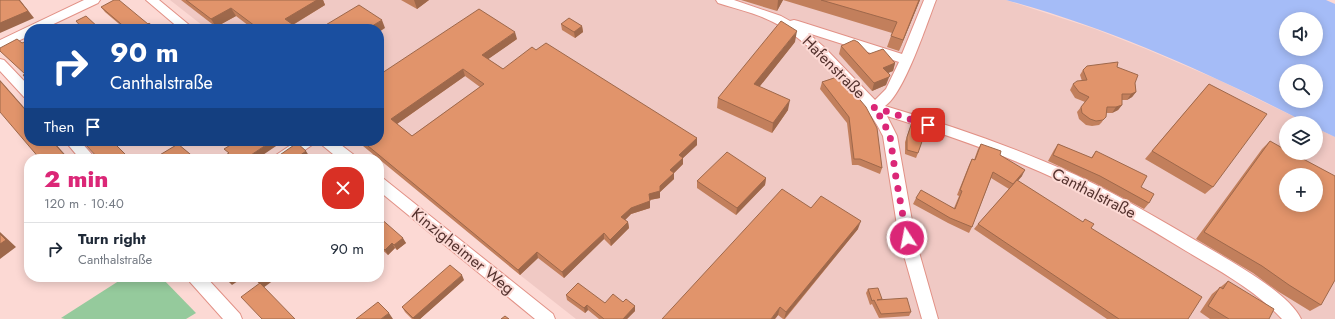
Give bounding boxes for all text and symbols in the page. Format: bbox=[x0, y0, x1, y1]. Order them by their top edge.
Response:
map controls bbox=[1279, 12, 1323, 212]
button: sound bbox=[1279, 12, 1323, 56]
street label: Hafenstraße bbox=[797, 30, 871, 104]
text: 90 m bbox=[110, 32, 179, 73]
icon: right bbox=[44, 40, 96, 92]
button: search bbox=[1279, 64, 1323, 108]
text: Canthalstraße bbox=[110, 70, 213, 96]
pin bbox=[911, 108, 945, 142]
icon: arrive bbox=[917, 114, 939, 136]
text: Then bbox=[44, 116, 74, 138]
icon: arrive bbox=[82, 116, 104, 138]
button: layers bbox=[1279, 116, 1323, 160]
text: 2 min bbox=[44, 161, 108, 196]
street label: Canthalstraße bbox=[1048, 162, 1140, 224]
button: close bbox=[322, 167, 364, 209]
button: + bbox=[1279, 168, 1323, 212]
text: 120 m · 10:40 bbox=[44, 194, 124, 213]
street label: Kinzigheimer Weg bbox=[407, 202, 519, 300]
position arrow bbox=[886, 217, 928, 259]
text: Turn right bbox=[78, 228, 146, 250]
icon: right bbox=[44, 238, 66, 260]
text: 90 m bbox=[330, 238, 364, 260]
text: Canthalstraße bbox=[78, 250, 152, 269]

